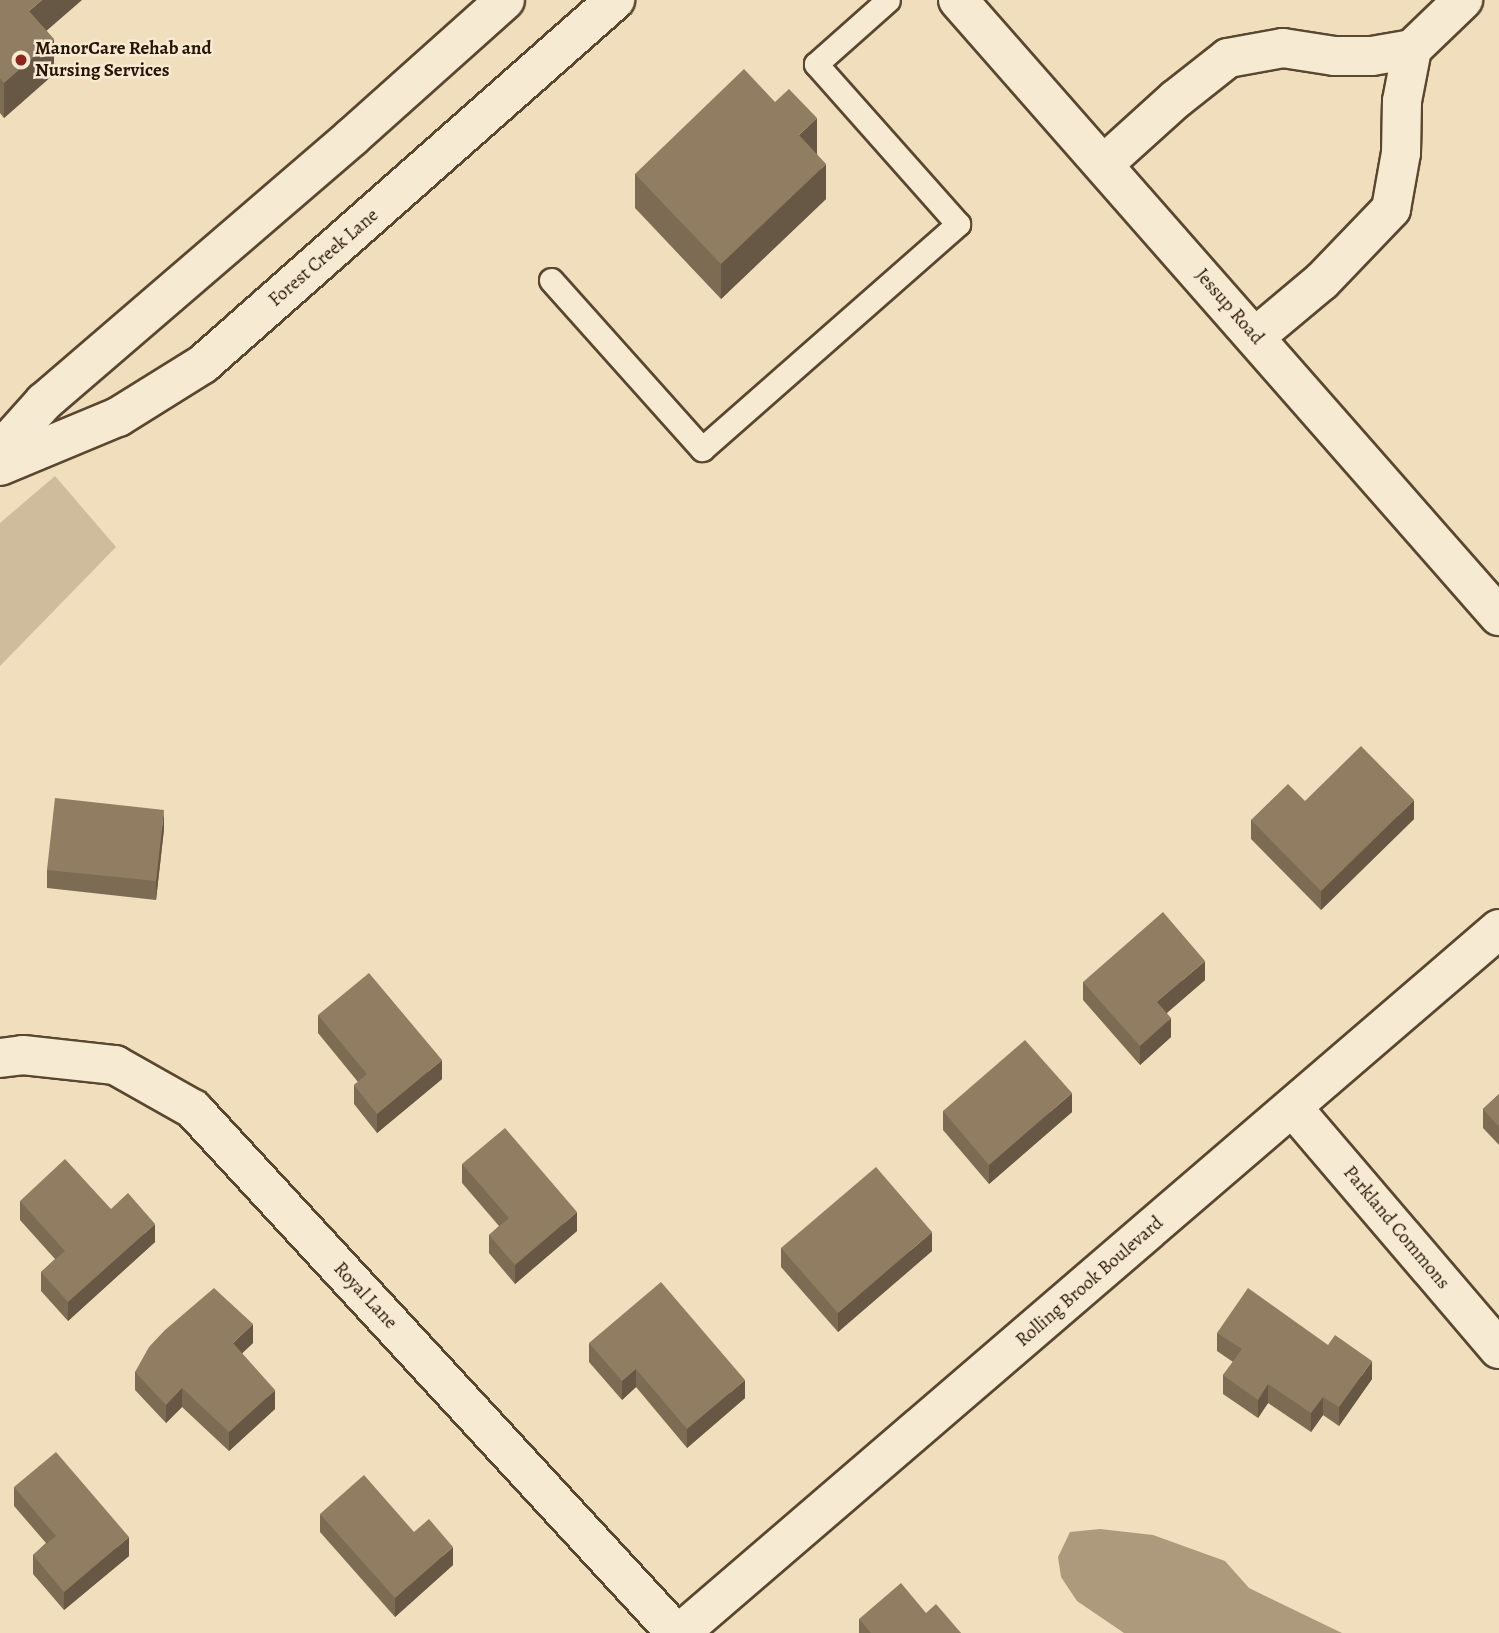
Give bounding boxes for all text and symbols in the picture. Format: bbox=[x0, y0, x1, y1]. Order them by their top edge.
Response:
place label: ManorCare Rehab and Nursing Services bbox=[35, 38, 212, 82]
marker: ManorCare Rehab and Nursing Services bbox=[13, 52, 29, 68]
street label: Forest Creek Lane bbox=[265, 204, 383, 312]
street label: Jessup Road bbox=[1190, 264, 1268, 350]
street label: Parkland Commons bbox=[1338, 1162, 1454, 1294]
street label: Rolling Brook Boulevard bbox=[1012, 1212, 1168, 1352]
street label: Royal Lane bbox=[328, 1258, 402, 1334]

